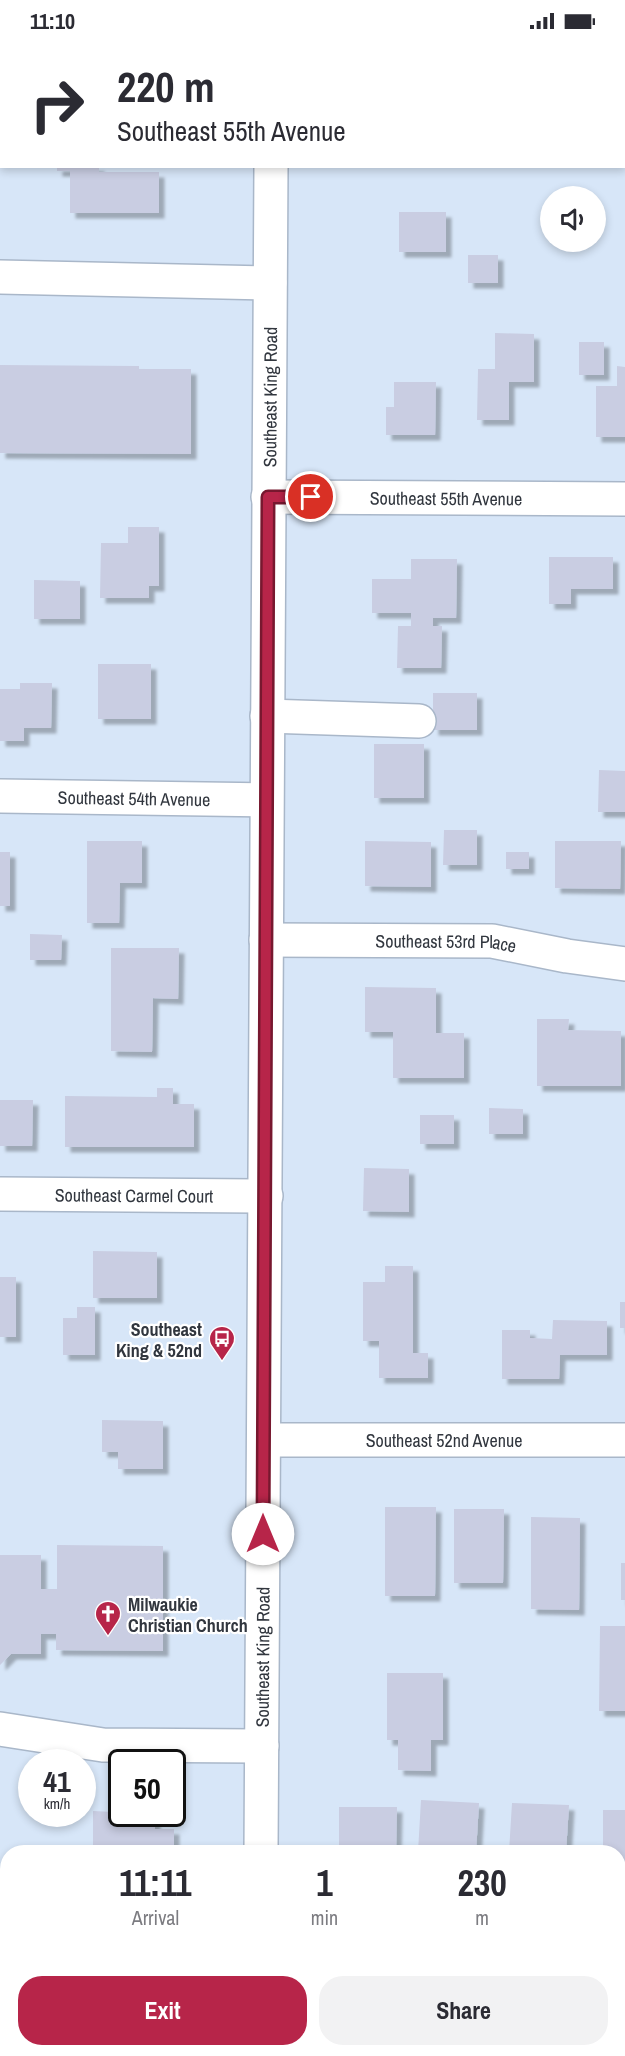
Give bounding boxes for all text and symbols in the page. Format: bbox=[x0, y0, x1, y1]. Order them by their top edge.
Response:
text: 11:10 bbox=[30, 6, 75, 36]
text: 220 m bbox=[117, 59, 215, 115]
icon: right bbox=[18, 66, 96, 144]
text: Southeast 55th Avenue bbox=[117, 113, 346, 149]
map controls bbox=[540, 186, 606, 252]
button: sound bbox=[540, 186, 606, 252]
street label: Southeast King Road bbox=[257, 327, 283, 467]
pin bbox=[285, 471, 336, 522]
icon: arrive bbox=[294, 480, 327, 513]
street label: Southeast 55th Avenue bbox=[370, 485, 522, 511]
street label: Southeast 54th Avenue bbox=[58, 784, 210, 812]
street label: Southeast 53rd Place bbox=[375, 928, 519, 958]
street label: Southeast Carmel Court bbox=[55, 1182, 213, 1208]
place label: Southeast King & 52nd bbox=[116, 1317, 202, 1363]
bus stop icon: Southeast King & 52nd bbox=[207, 1324, 237, 1362]
street label: Southeast 52nd Avenue bbox=[366, 1428, 522, 1453]
position arrow bbox=[231, 1502, 295, 1566]
street label: Southeast King Road bbox=[249, 1587, 275, 1727]
place label: Milwaukie Christian Church bbox=[128, 1592, 248, 1638]
church icon: Milwaukie Christian Church bbox=[93, 1599, 123, 1637]
speed limit sign: 50 bbox=[108, 1749, 186, 1827]
text: 41 bbox=[43, 1761, 71, 1801]
text: km/h bbox=[44, 1793, 70, 1814]
text: 11:11 bbox=[119, 1859, 192, 1907]
text: 1 bbox=[316, 1859, 333, 1907]
text: 230 bbox=[457, 1859, 507, 1907]
text: Arrival bbox=[132, 1904, 179, 1931]
text: min bbox=[311, 1904, 338, 1931]
text: m bbox=[475, 1904, 489, 1931]
button: Exit bbox=[18, 1976, 307, 2045]
button: Share bbox=[319, 1976, 608, 2045]

